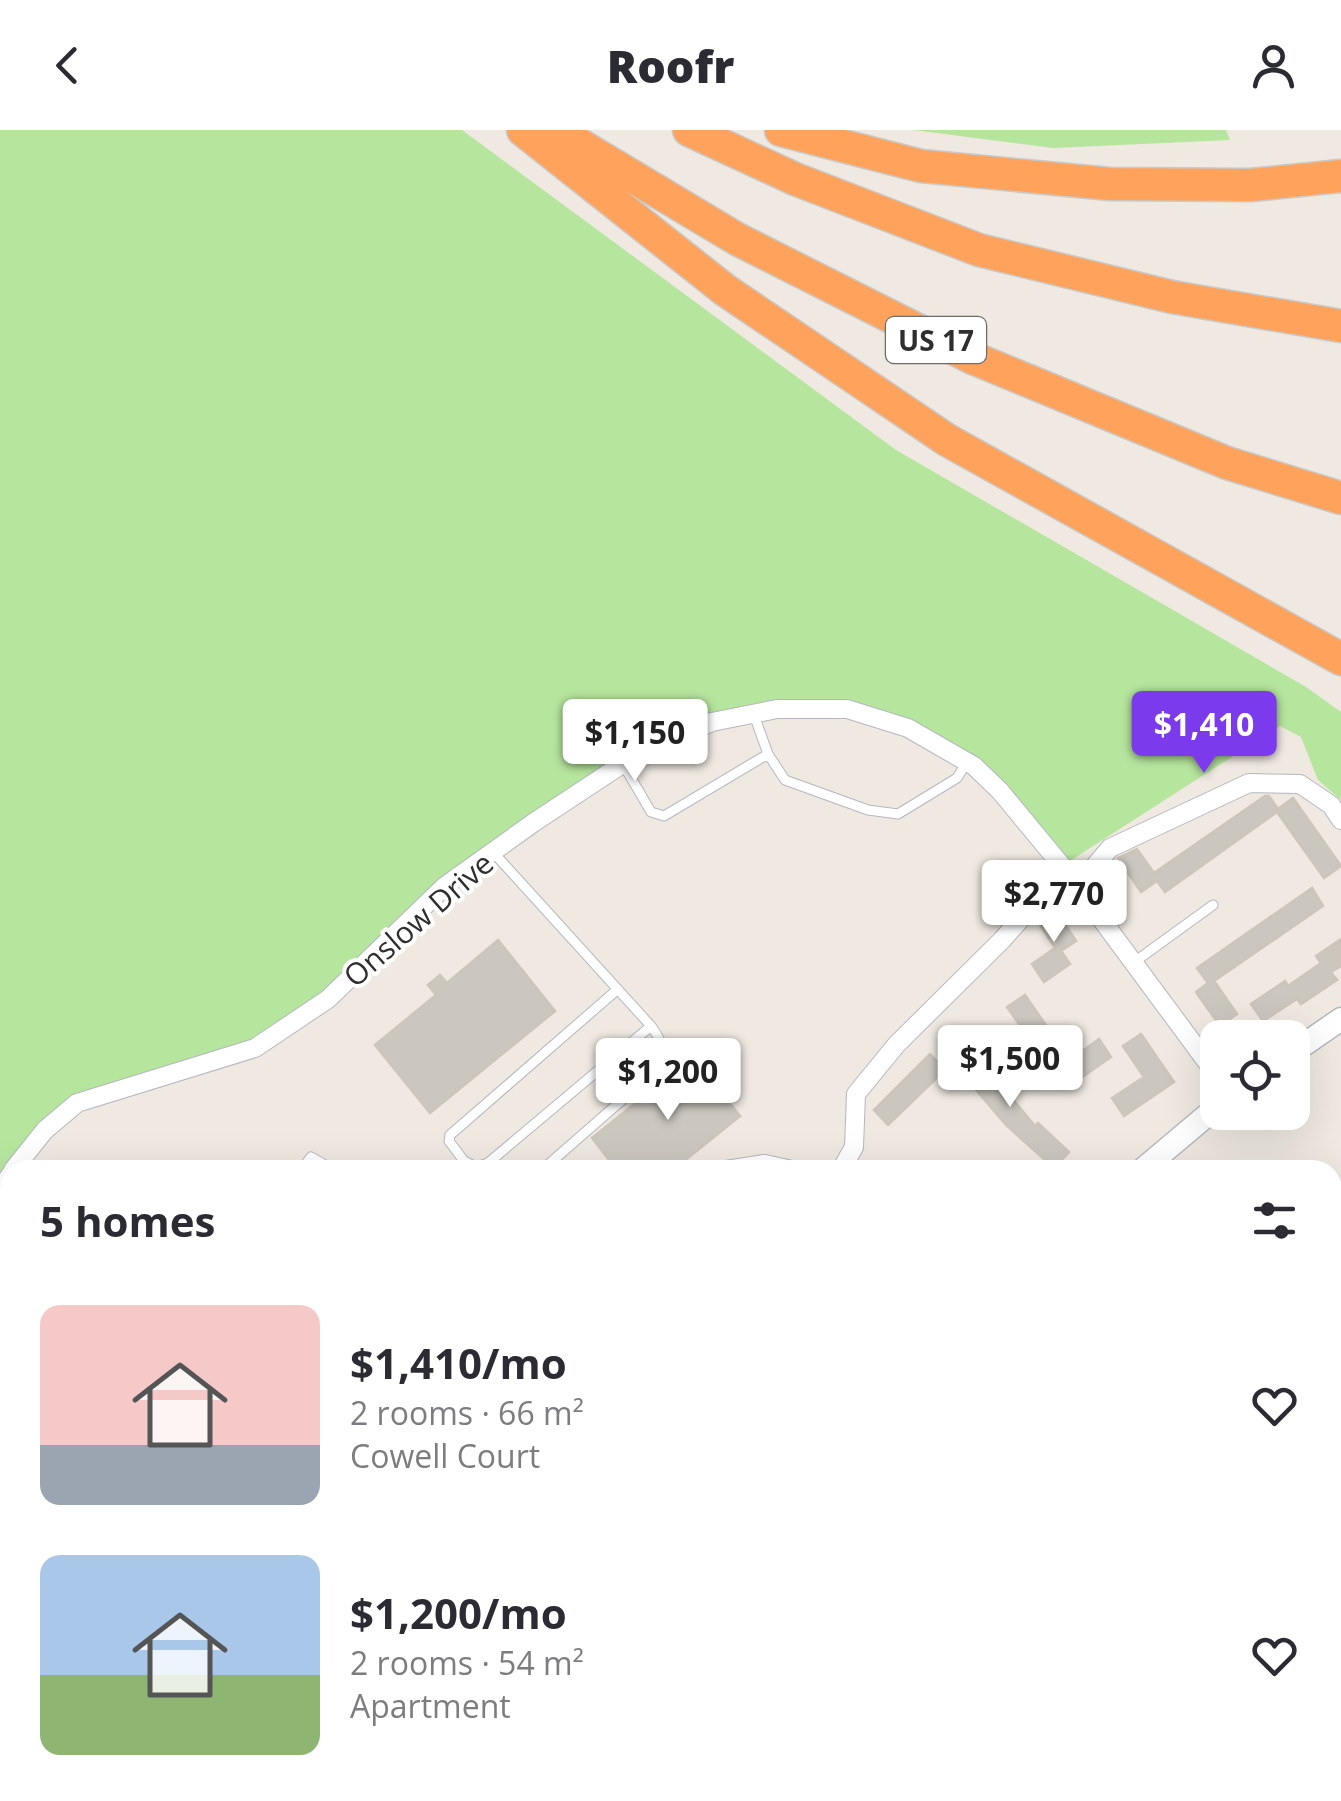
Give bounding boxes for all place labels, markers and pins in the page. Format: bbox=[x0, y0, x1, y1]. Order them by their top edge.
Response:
pin: $1,410 bbox=[1123, 691, 1285, 776]
pin: $1,150 bbox=[554, 699, 716, 784]
pin: $2,770 bbox=[973, 860, 1135, 945]
pin: $1,500 bbox=[929, 1025, 1091, 1110]
pin: $1,200 bbox=[587, 1038, 749, 1123]

